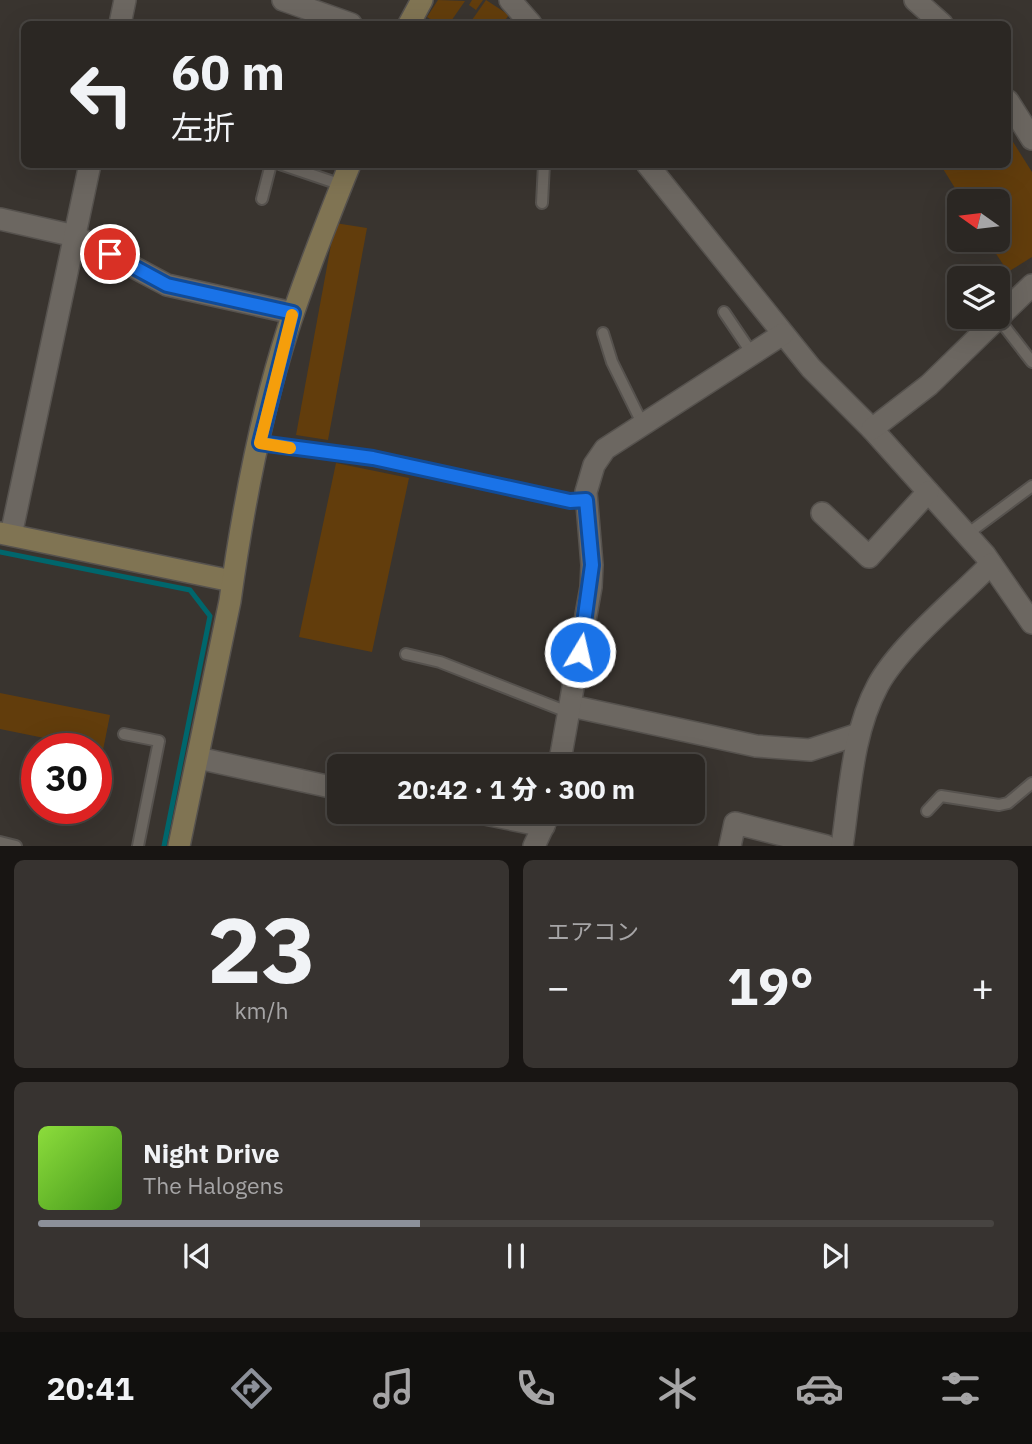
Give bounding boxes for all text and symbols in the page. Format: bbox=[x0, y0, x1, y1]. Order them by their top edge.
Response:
text: 60 m bbox=[171, 40, 285, 103]
icon: left bbox=[56, 49, 147, 140]
text: 左折 bbox=[171, 106, 235, 148]
north arrow bbox=[947, 189, 1010, 252]
map controls bbox=[947, 189, 1010, 329]
pin bbox=[80, 224, 140, 284]
icon: arrive bbox=[91, 235, 129, 273]
button: layers bbox=[947, 266, 1010, 329]
position arrow bbox=[543, 615, 617, 689]
speed limit sign: 30 bbox=[21, 733, 112, 824]
text: 20:42 · 1 分 · 300 m bbox=[397, 772, 635, 806]
text: 23 bbox=[207, 890, 316, 1008]
text: エアコン bbox=[547, 916, 639, 946]
text: 19° bbox=[727, 952, 814, 1019]
text: − bbox=[547, 962, 570, 1011]
text: + bbox=[971, 962, 994, 1011]
text: km/h bbox=[234, 995, 289, 1025]
text: Night Drive bbox=[143, 1136, 280, 1170]
text: The Halogens bbox=[143, 1170, 284, 1200]
icon: previous bbox=[178, 1237, 216, 1275]
icon: pause bbox=[497, 1237, 535, 1275]
icon: next bbox=[816, 1237, 854, 1275]
icon: directions bbox=[227, 1364, 276, 1413]
icon: music bbox=[369, 1364, 418, 1413]
icon: phone bbox=[511, 1364, 560, 1413]
icon: climate bbox=[653, 1364, 702, 1413]
icon: car bbox=[795, 1364, 844, 1413]
icon: filters bbox=[936, 1364, 985, 1413]
text: 20:41 bbox=[46, 1367, 134, 1409]

